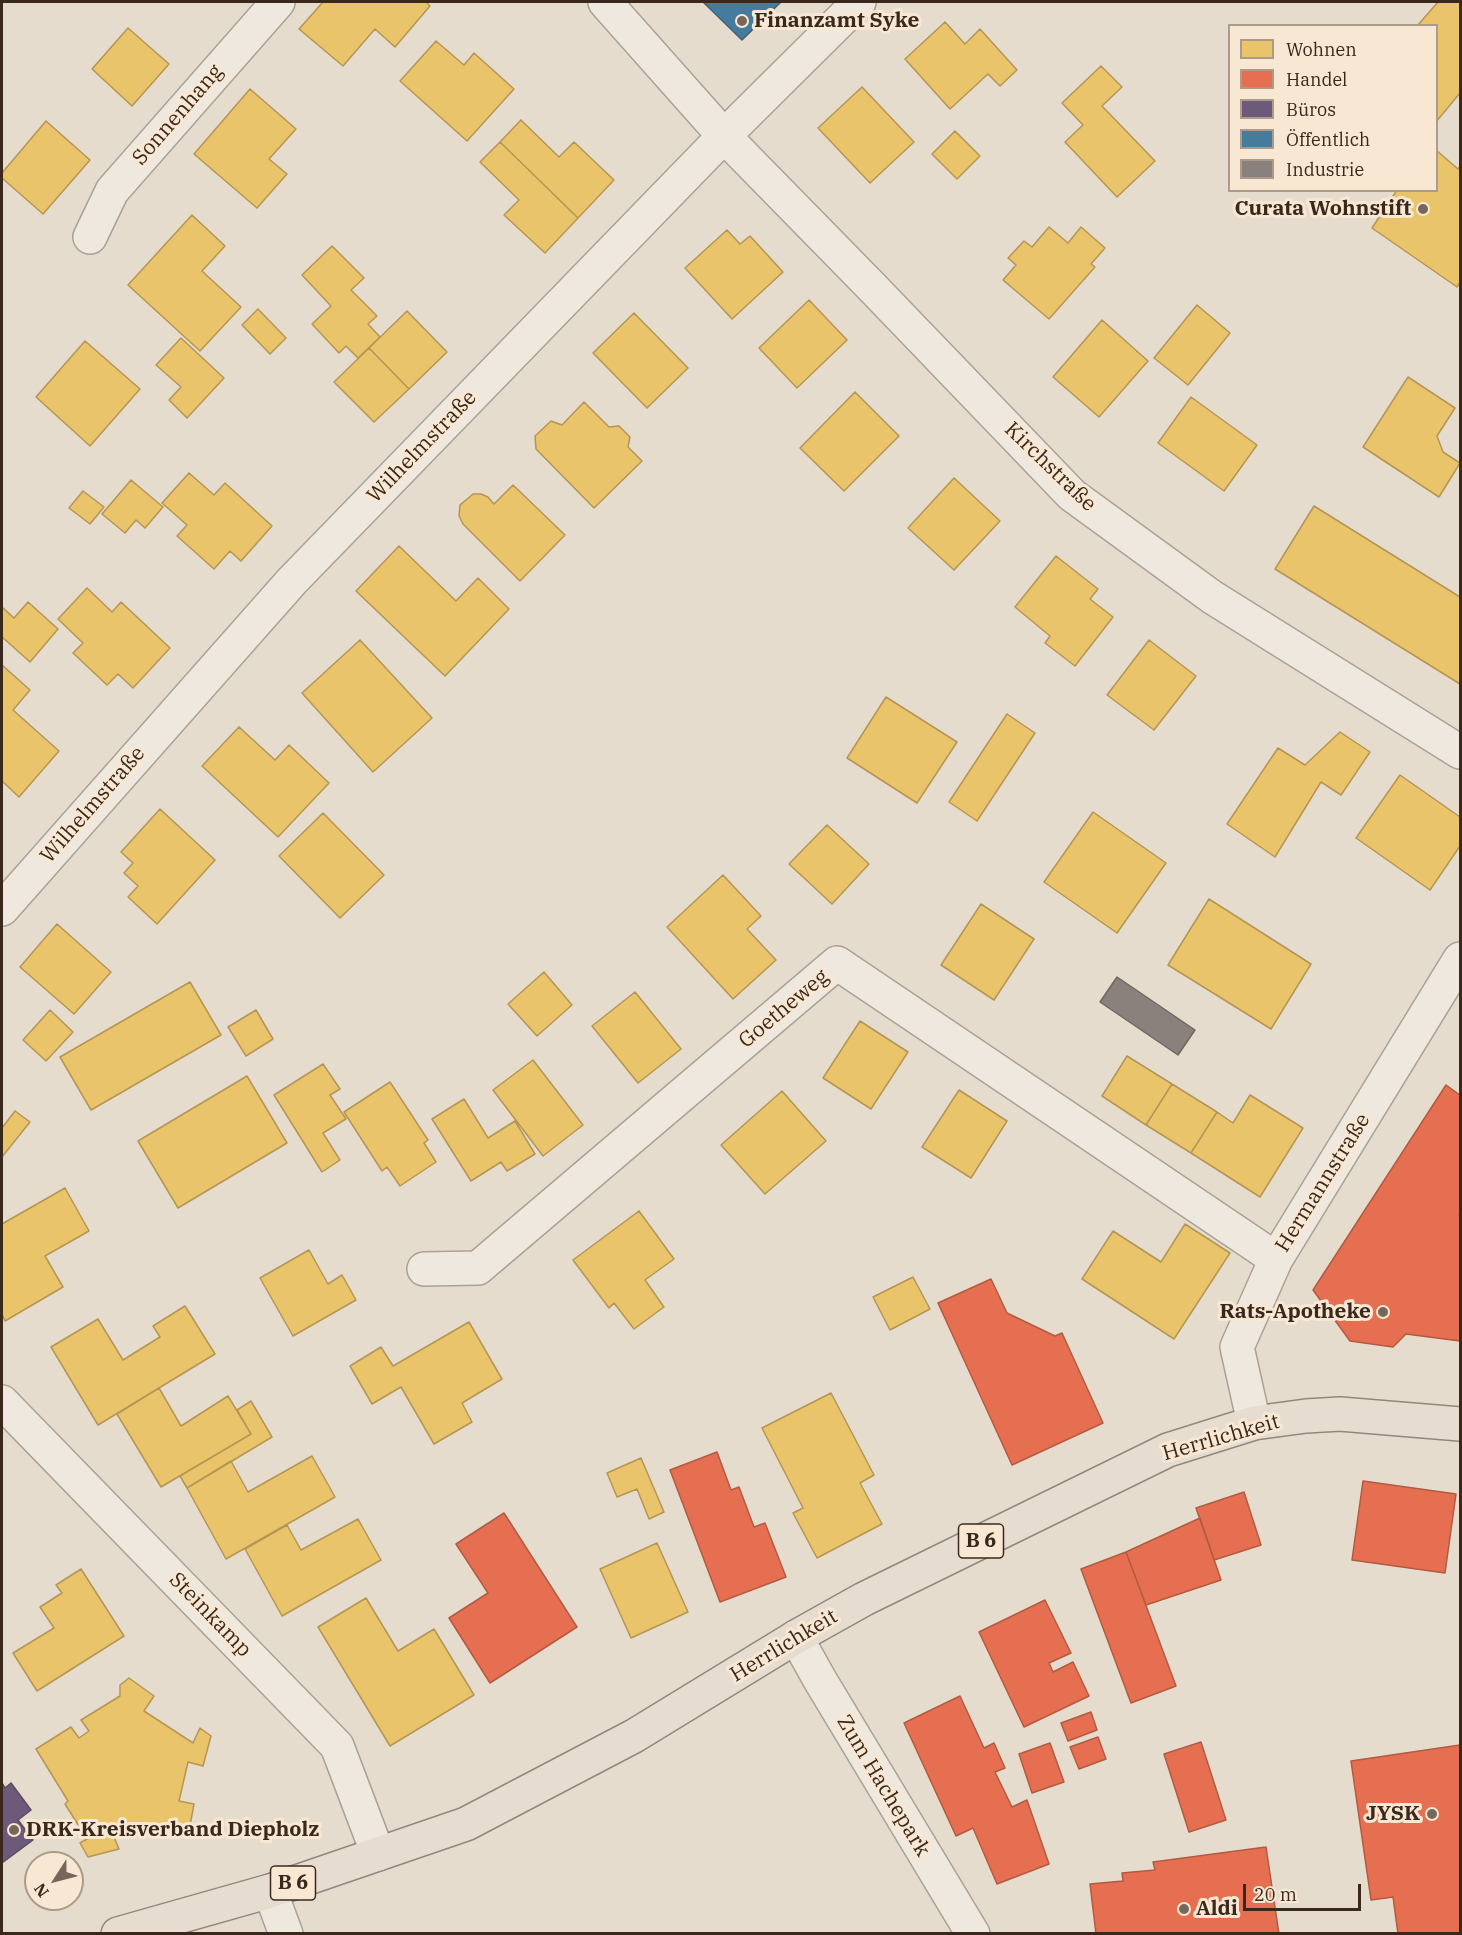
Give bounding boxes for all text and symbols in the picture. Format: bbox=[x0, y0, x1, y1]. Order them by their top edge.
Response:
place label: Finanzamt Syke bbox=[754, 8, 919, 34]
marker: Finanzamt Syke bbox=[735, 14, 749, 28]
legend bbox=[1228, 24, 1438, 192]
text: Wohnen bbox=[1286, 38, 1357, 61]
street label: Sonnenhang bbox=[127, 60, 229, 170]
text: Handel bbox=[1286, 68, 1348, 91]
text: Büros bbox=[1286, 98, 1336, 121]
text: Öffentlich bbox=[1286, 128, 1370, 151]
text: Industrie bbox=[1286, 158, 1364, 181]
place label: Curata Wohnstift bbox=[1234, 196, 1411, 222]
marker: Curata Wohnstift bbox=[1416, 202, 1430, 216]
street label: Wilhelmstraße bbox=[362, 386, 482, 508]
street label: Kirchstraße bbox=[999, 417, 1101, 517]
street label: Wilhelmstraße bbox=[35, 741, 151, 869]
street label: Goetheweg bbox=[734, 964, 834, 1054]
street label: Hermannstraße bbox=[1270, 1109, 1376, 1257]
place label: Rats-Apotheke bbox=[1219, 1299, 1371, 1325]
marker: Rats-Apotheke bbox=[1376, 1305, 1390, 1319]
street label: Herrlichkeit bbox=[1160, 1409, 1282, 1467]
road number: B 6 bbox=[958, 1524, 1004, 1558]
street label: Steinkamp bbox=[164, 1568, 256, 1662]
street label: Herrlichkeit bbox=[726, 1604, 842, 1688]
street label: Zum Hachepark bbox=[831, 1711, 935, 1861]
place label: JYSK bbox=[1366, 1801, 1420, 1827]
marker: JYSK bbox=[1425, 1807, 1439, 1821]
place label: DRK-Kreisverband Diepholz bbox=[26, 1817, 319, 1843]
marker: DRK-Kreisverband Diepholz bbox=[7, 1823, 21, 1837]
north arrow bbox=[24, 1851, 84, 1911]
road number: B 6 bbox=[270, 1866, 316, 1900]
scale bar bbox=[1246, 1872, 1364, 1910]
text: N bbox=[29, 1879, 53, 1901]
text: 20 m bbox=[1254, 1883, 1297, 1906]
place label: Aldi bbox=[1196, 1896, 1238, 1922]
marker: Aldi bbox=[1177, 1902, 1191, 1916]

